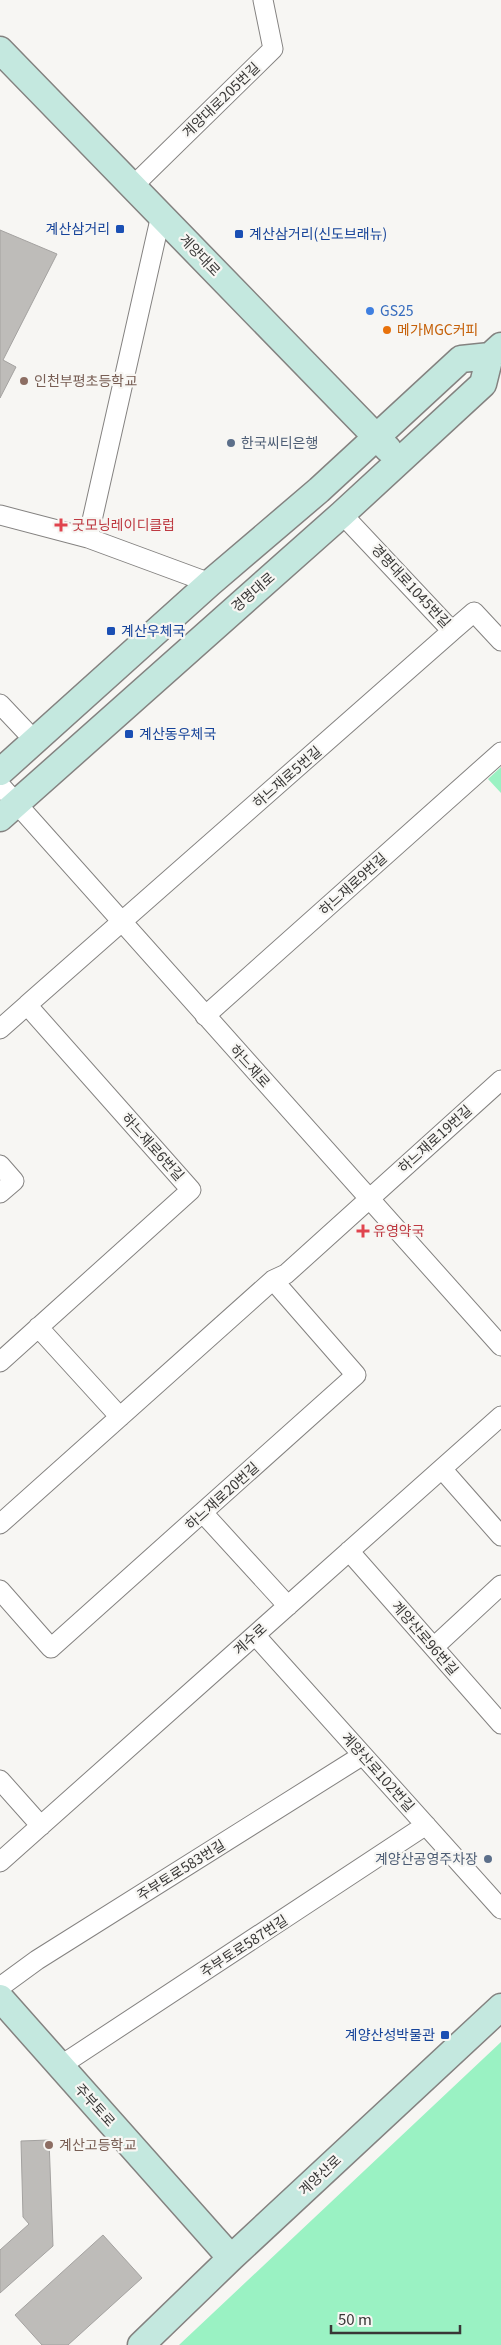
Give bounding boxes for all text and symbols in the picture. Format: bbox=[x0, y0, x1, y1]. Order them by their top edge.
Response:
street label: 계양대로205번길 bbox=[177, 57, 263, 141]
place label: 계산삼거리 bbox=[46, 218, 110, 238]
marker: 계산삼거리 bbox=[114, 223, 126, 235]
place label: 계산삼거리(신도브래뉴) bbox=[249, 223, 387, 243]
marker: 계산삼거리(신도브래뉴) bbox=[233, 228, 245, 240]
street label: 계양대로 bbox=[176, 229, 226, 280]
place label: GS25 bbox=[380, 300, 414, 320]
marker: GS25 bbox=[364, 305, 376, 317]
place label: 메가MGC커피 bbox=[397, 319, 478, 339]
marker: 메가MGC커피 bbox=[381, 324, 393, 336]
place label: 인천부평초등학교 bbox=[34, 370, 137, 390]
marker: 인천부평초등학교 bbox=[18, 375, 30, 387]
place label: 한국씨티은행 bbox=[241, 432, 318, 452]
marker: 한국씨티은행 bbox=[225, 437, 237, 449]
place label: 굿모닝레이디클럽 bbox=[72, 514, 175, 534]
marker: 굿모닝레이디클럽 bbox=[54, 518, 68, 532]
street label: 경명대로1045번길 bbox=[367, 539, 456, 632]
street label: 경명대로 bbox=[226, 567, 278, 616]
place label: 계산우체국 bbox=[121, 620, 186, 640]
marker: 계산우체국 bbox=[105, 625, 117, 637]
place label: 계산동우체국 bbox=[139, 723, 216, 743]
marker: 계산동우체국 bbox=[123, 728, 135, 740]
street label: 하느재로5번길 bbox=[248, 741, 325, 812]
street label: 하느재로9번길 bbox=[314, 847, 391, 919]
street label: 하느재로 bbox=[226, 1039, 275, 1091]
street label: 하느재로19번길 bbox=[393, 1100, 476, 1177]
street label: 하느재로6번길 bbox=[118, 1108, 190, 1185]
place label: 유영약국 bbox=[373, 1220, 425, 1240]
marker: 유영약국 bbox=[357, 1225, 369, 1237]
street label: 하느재로20번길 bbox=[180, 1457, 263, 1534]
street label: 계양산로96번길 bbox=[388, 1596, 464, 1679]
street label: 계수로 bbox=[228, 1618, 270, 1659]
street label: 계양산로102번길 bbox=[338, 1727, 420, 1815]
street label: 주부토로583번길 bbox=[133, 1834, 228, 1904]
place label: 계양산공영주차장 bbox=[375, 1848, 478, 1868]
marker: 계양산공영주차장 bbox=[482, 1853, 494, 1865]
street label: 주부토로587번길 bbox=[196, 1909, 291, 1981]
place label: 계양산성박물관 bbox=[345, 2024, 435, 2044]
marker: 계양산성박물관 bbox=[439, 2029, 451, 2041]
street label: 주부토로 bbox=[71, 2078, 120, 2130]
place label: 계산고등학교 bbox=[59, 2134, 136, 2154]
marker: 계산고등학교 bbox=[43, 2139, 55, 2151]
street label: 계양산로 bbox=[294, 2149, 345, 2199]
scale bar bbox=[331, 2302, 460, 2334]
text: 50 m bbox=[338, 2308, 372, 2329]

